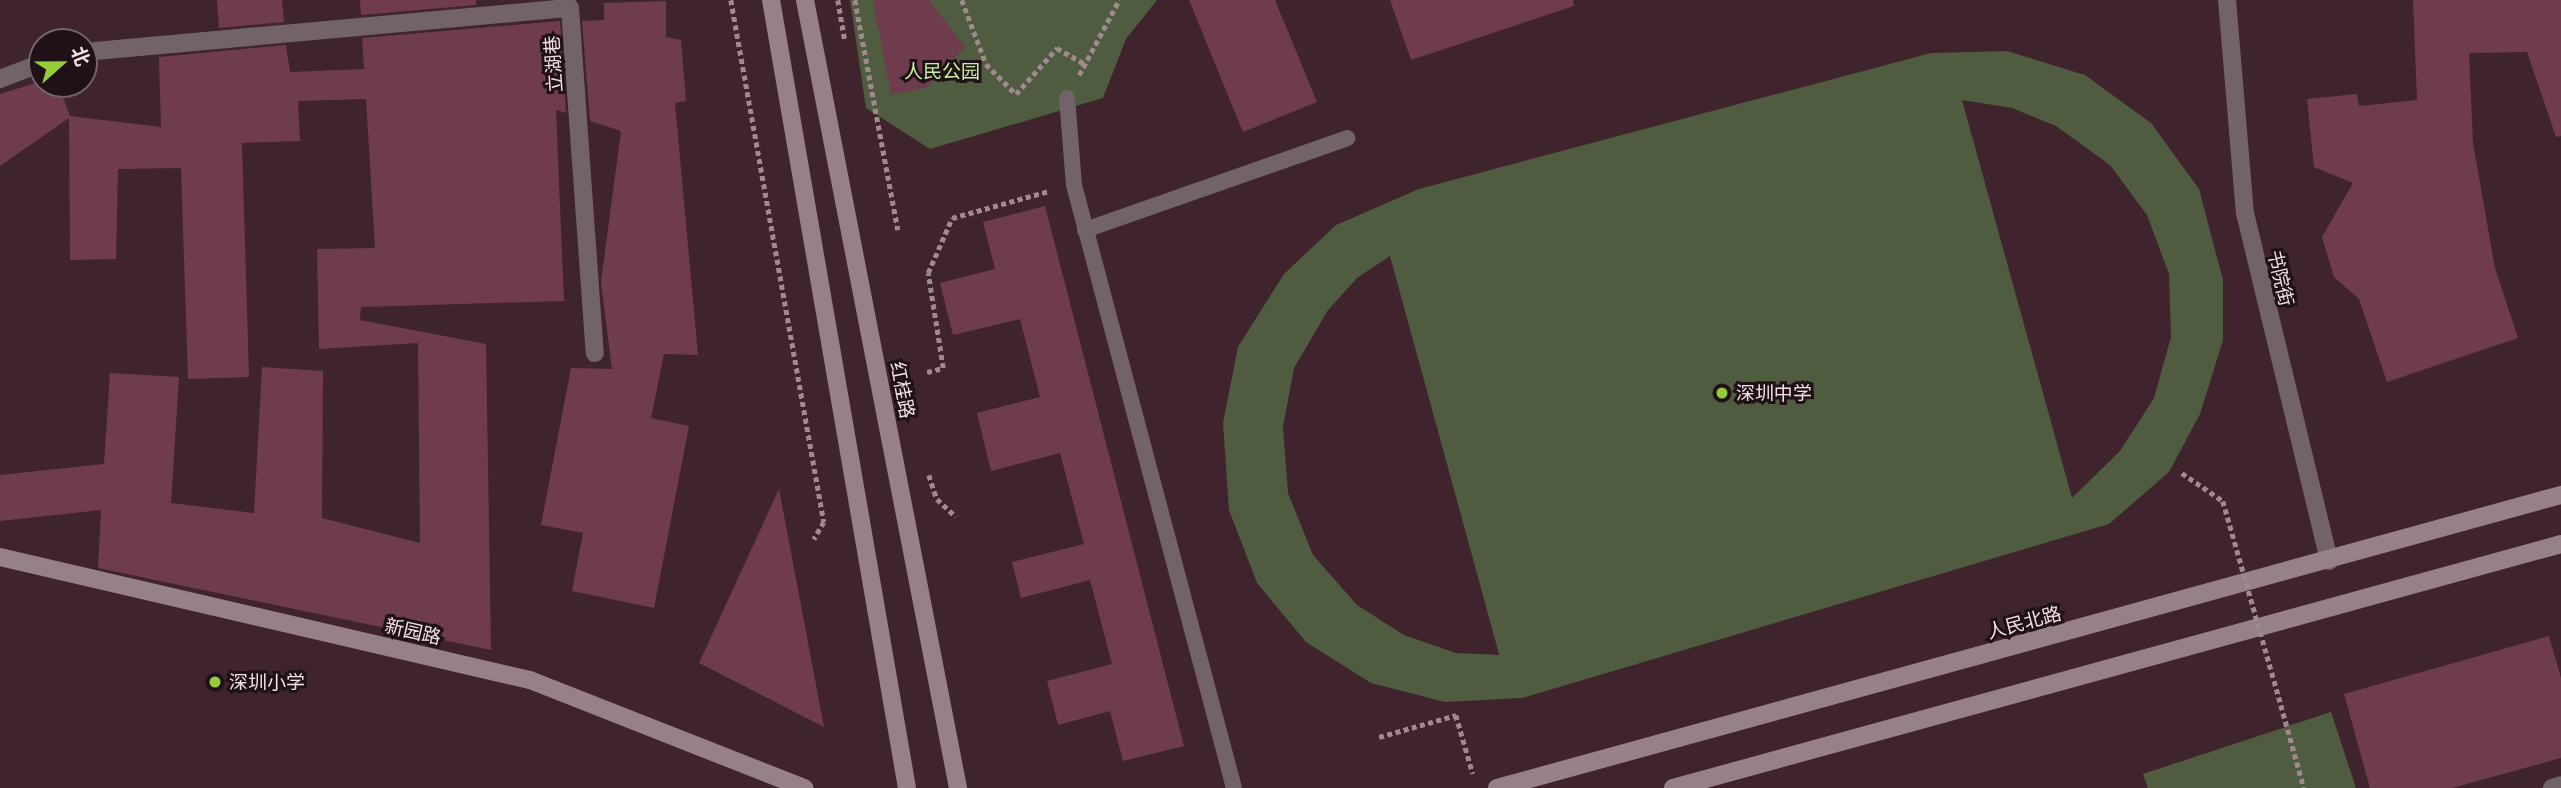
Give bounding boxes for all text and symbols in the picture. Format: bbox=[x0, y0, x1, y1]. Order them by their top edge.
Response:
north arrow bbox=[28, 28, 98, 98]
street label: 立湖巷 bbox=[540, 35, 566, 93]
text: 北 bbox=[64, 42, 98, 70]
park label: 人民公园 bbox=[904, 60, 980, 82]
street label: 书院街 bbox=[2263, 248, 2299, 308]
street label: 红桂路 bbox=[886, 360, 920, 420]
place label: 深圳中学 bbox=[1736, 382, 1812, 404]
marker: 深圳中学 bbox=[1714, 385, 1730, 401]
street label: 人民北路 bbox=[1984, 601, 2064, 643]
street label: 新园路 bbox=[383, 613, 443, 649]
place label: 深圳小学 bbox=[229, 671, 305, 693]
marker: 深圳小学 bbox=[207, 674, 223, 690]

